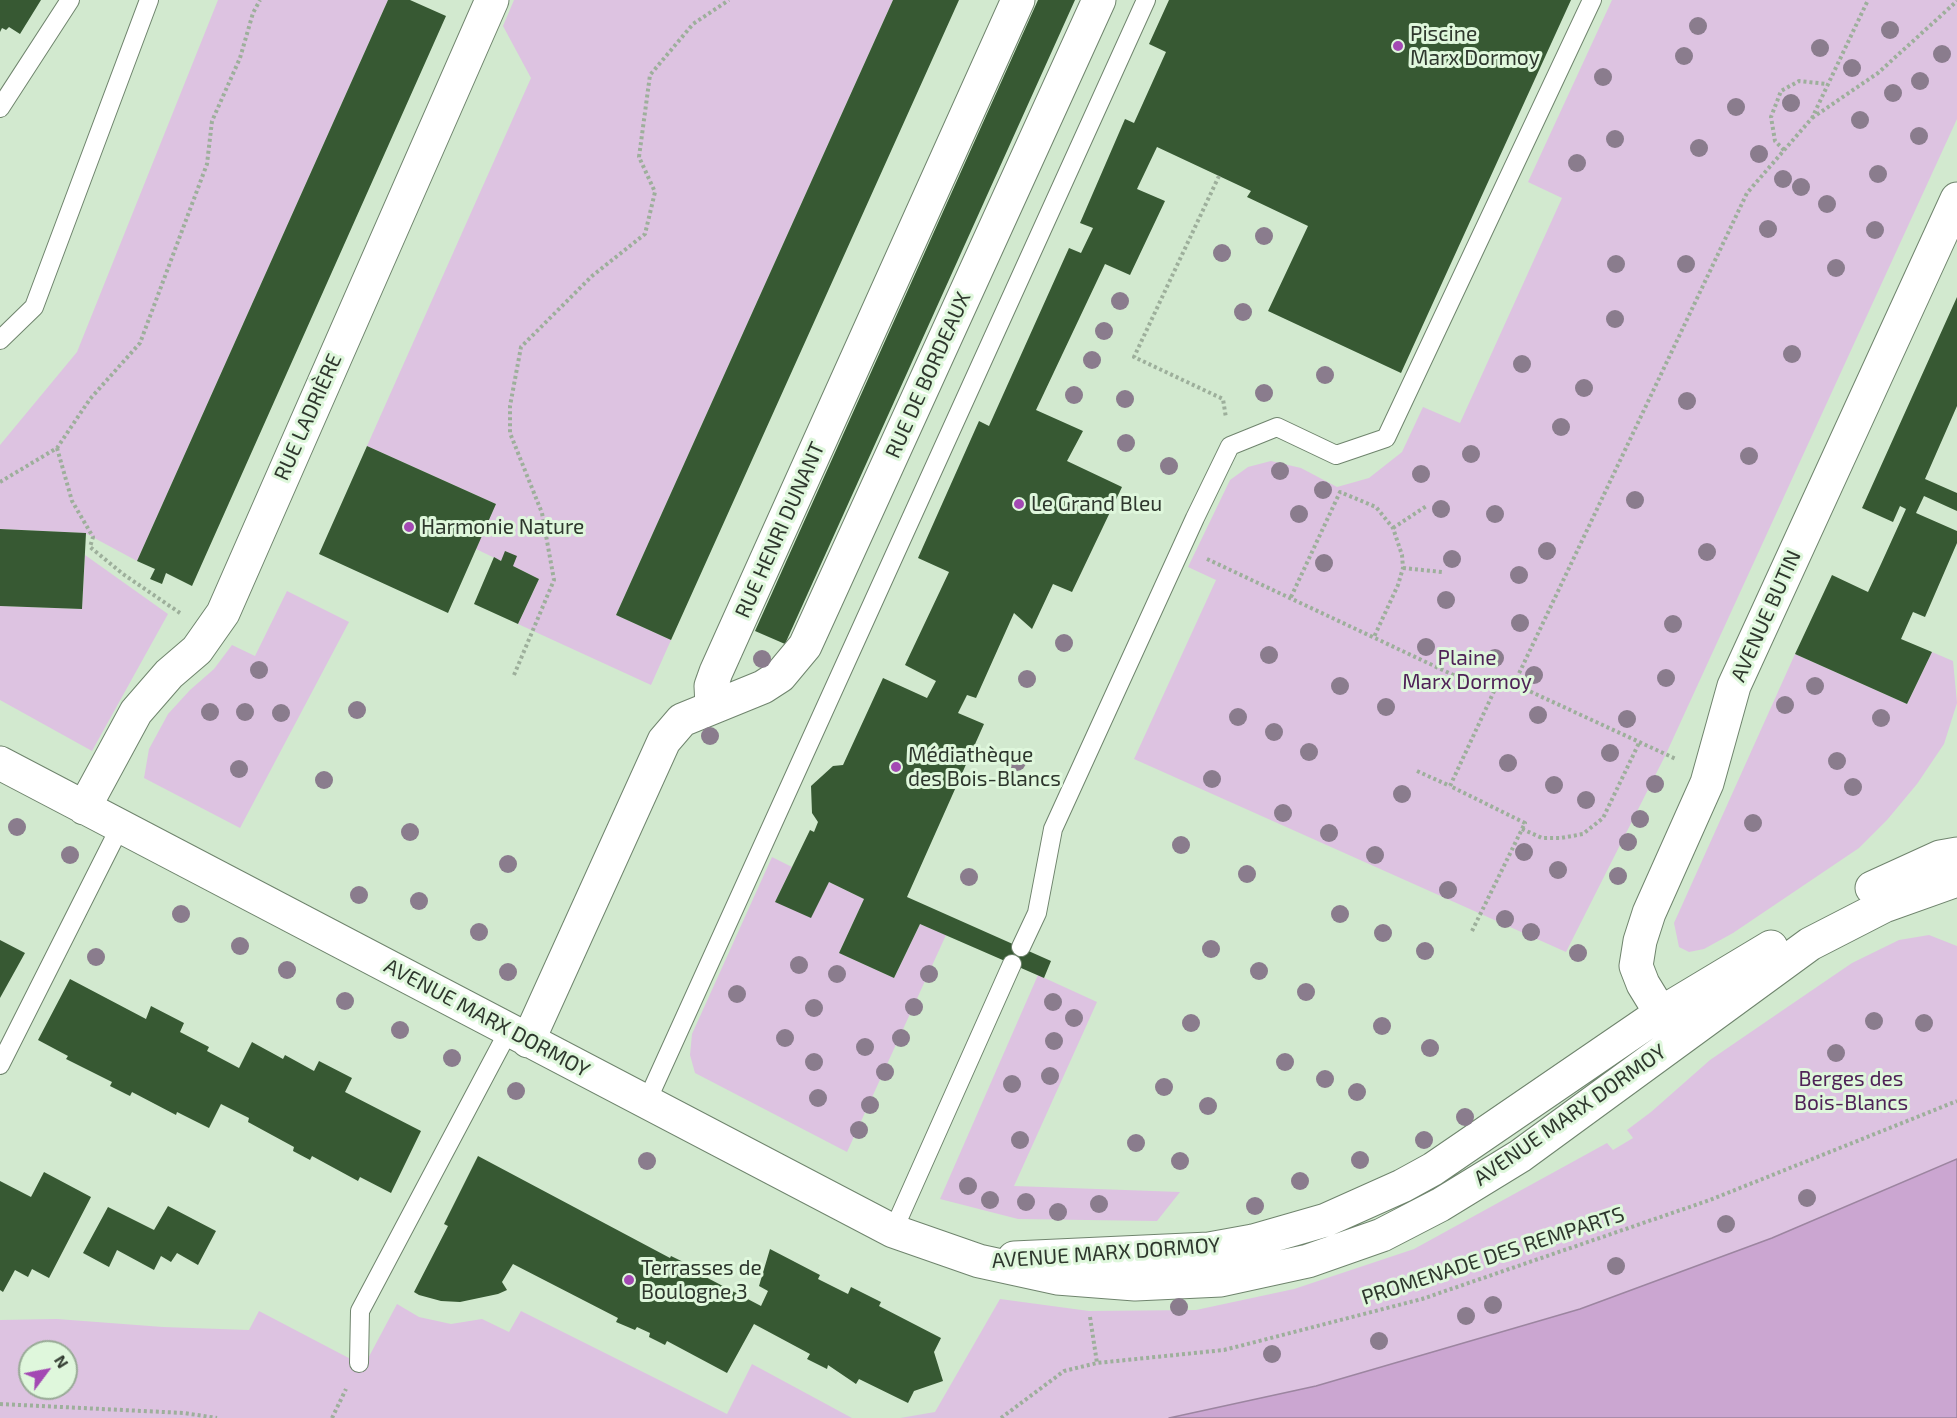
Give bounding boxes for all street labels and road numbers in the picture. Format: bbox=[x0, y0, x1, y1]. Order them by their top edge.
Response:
street label: RUE DE BORDEAUX bbox=[880, 288, 976, 462]
street label: RUE LADRIÈRE bbox=[269, 350, 347, 484]
street label: RUE HENRI DUNANT bbox=[730, 438, 830, 622]
street label: AVENUE BUTIN bbox=[1726, 546, 1806, 686]
street label: AVENUE MARX DORMOY bbox=[380, 953, 594, 1083]
street label: AVENUE MARX DORMOY bbox=[1469, 1039, 1671, 1191]
street label: PROMENADE DES REMPARTS bbox=[1359, 1202, 1627, 1310]
street label: AVENUE MARX DORMOY bbox=[991, 1232, 1221, 1274]

